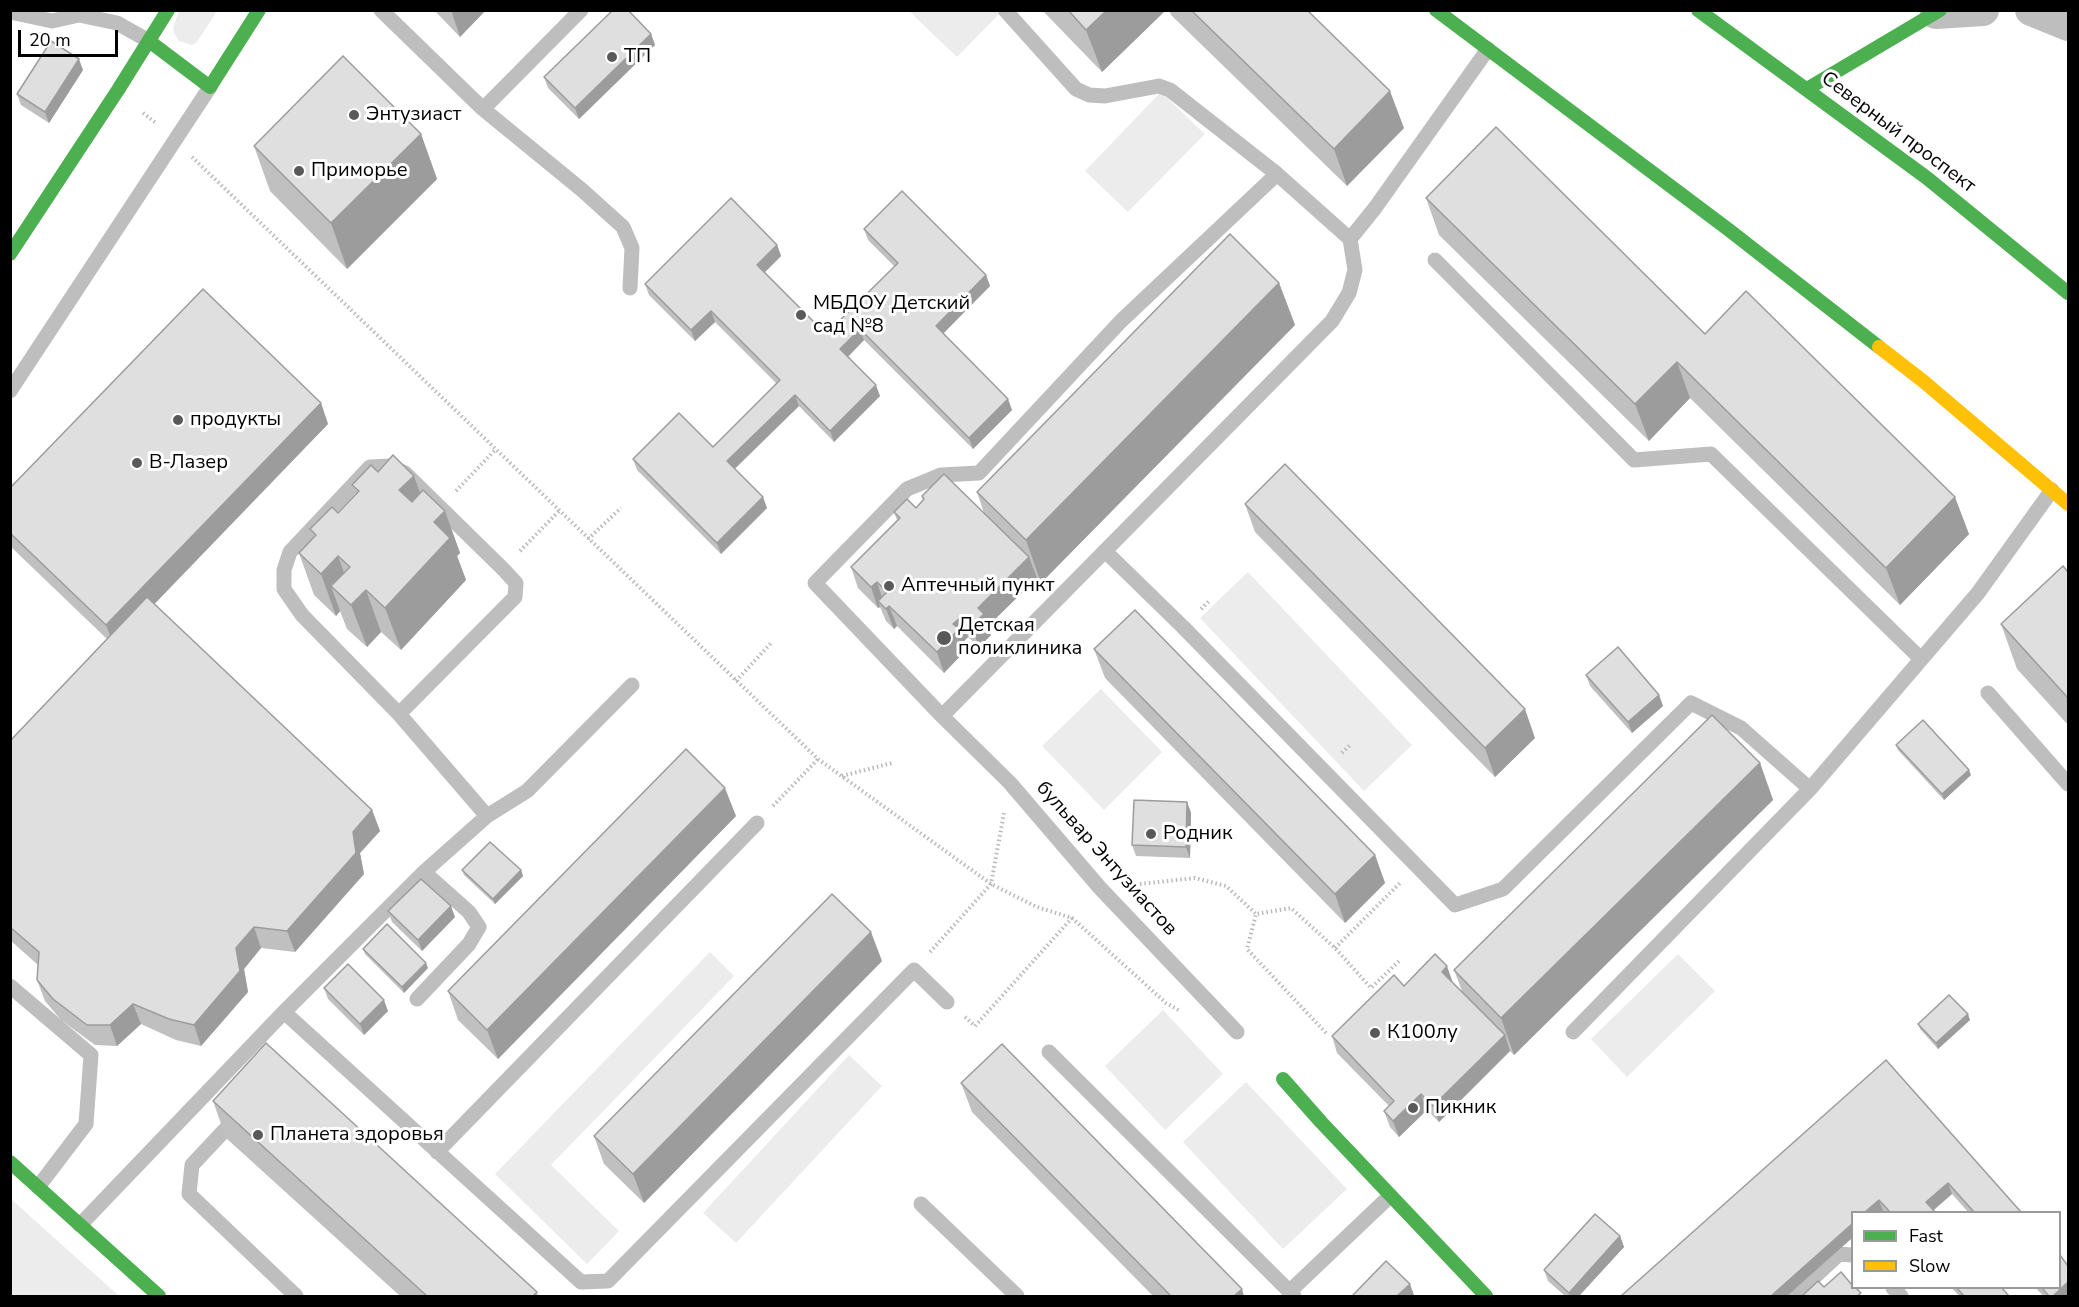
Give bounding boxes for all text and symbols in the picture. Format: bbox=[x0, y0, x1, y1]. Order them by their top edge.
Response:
scale bar bbox=[21, 18, 122, 56]
text: 20 m bbox=[29, 28, 71, 52]
place label: ТП bbox=[624, 45, 651, 69]
marker: ТП bbox=[605, 50, 619, 64]
street label: Северный проспект bbox=[1816, 67, 1980, 199]
place label: Энтузиаст bbox=[366, 103, 461, 127]
marker: Энтузиаст bbox=[347, 108, 361, 122]
place label: Приморье bbox=[311, 159, 408, 183]
marker: Приморье bbox=[292, 164, 306, 178]
place label: МБДОУ Детский сад №8 bbox=[813, 292, 970, 339]
marker: МБДОУ Детский сад №8 bbox=[794, 308, 808, 322]
place label: продукты bbox=[190, 408, 281, 432]
marker: продукты bbox=[171, 413, 185, 427]
place label: В-Лазер bbox=[149, 451, 228, 475]
marker: В-Лазер bbox=[130, 456, 144, 470]
place label: Аптечный пункт bbox=[901, 574, 1054, 598]
marker: Аптечный пункт bbox=[882, 579, 896, 593]
place label: Детская поликлиника bbox=[958, 614, 1082, 661]
marker: Детская поликлиника bbox=[935, 629, 953, 647]
street label: бульвар Энтузиастов bbox=[1030, 777, 1182, 941]
place label: Родник bbox=[1163, 822, 1232, 846]
marker: Родник bbox=[1144, 827, 1158, 841]
place label: К100лу bbox=[1387, 1021, 1458, 1045]
marker: К100лу bbox=[1368, 1026, 1382, 1040]
place label: Пикник bbox=[1425, 1096, 1496, 1120]
marker: Пикник bbox=[1406, 1101, 1420, 1115]
place label: Планета здоровья bbox=[270, 1123, 444, 1147]
marker: Планета здоровья bbox=[251, 1128, 265, 1142]
legend bbox=[1851, 1211, 2061, 1289]
text: Fast bbox=[1909, 1224, 1943, 1248]
text: Slow bbox=[1909, 1254, 1950, 1278]

